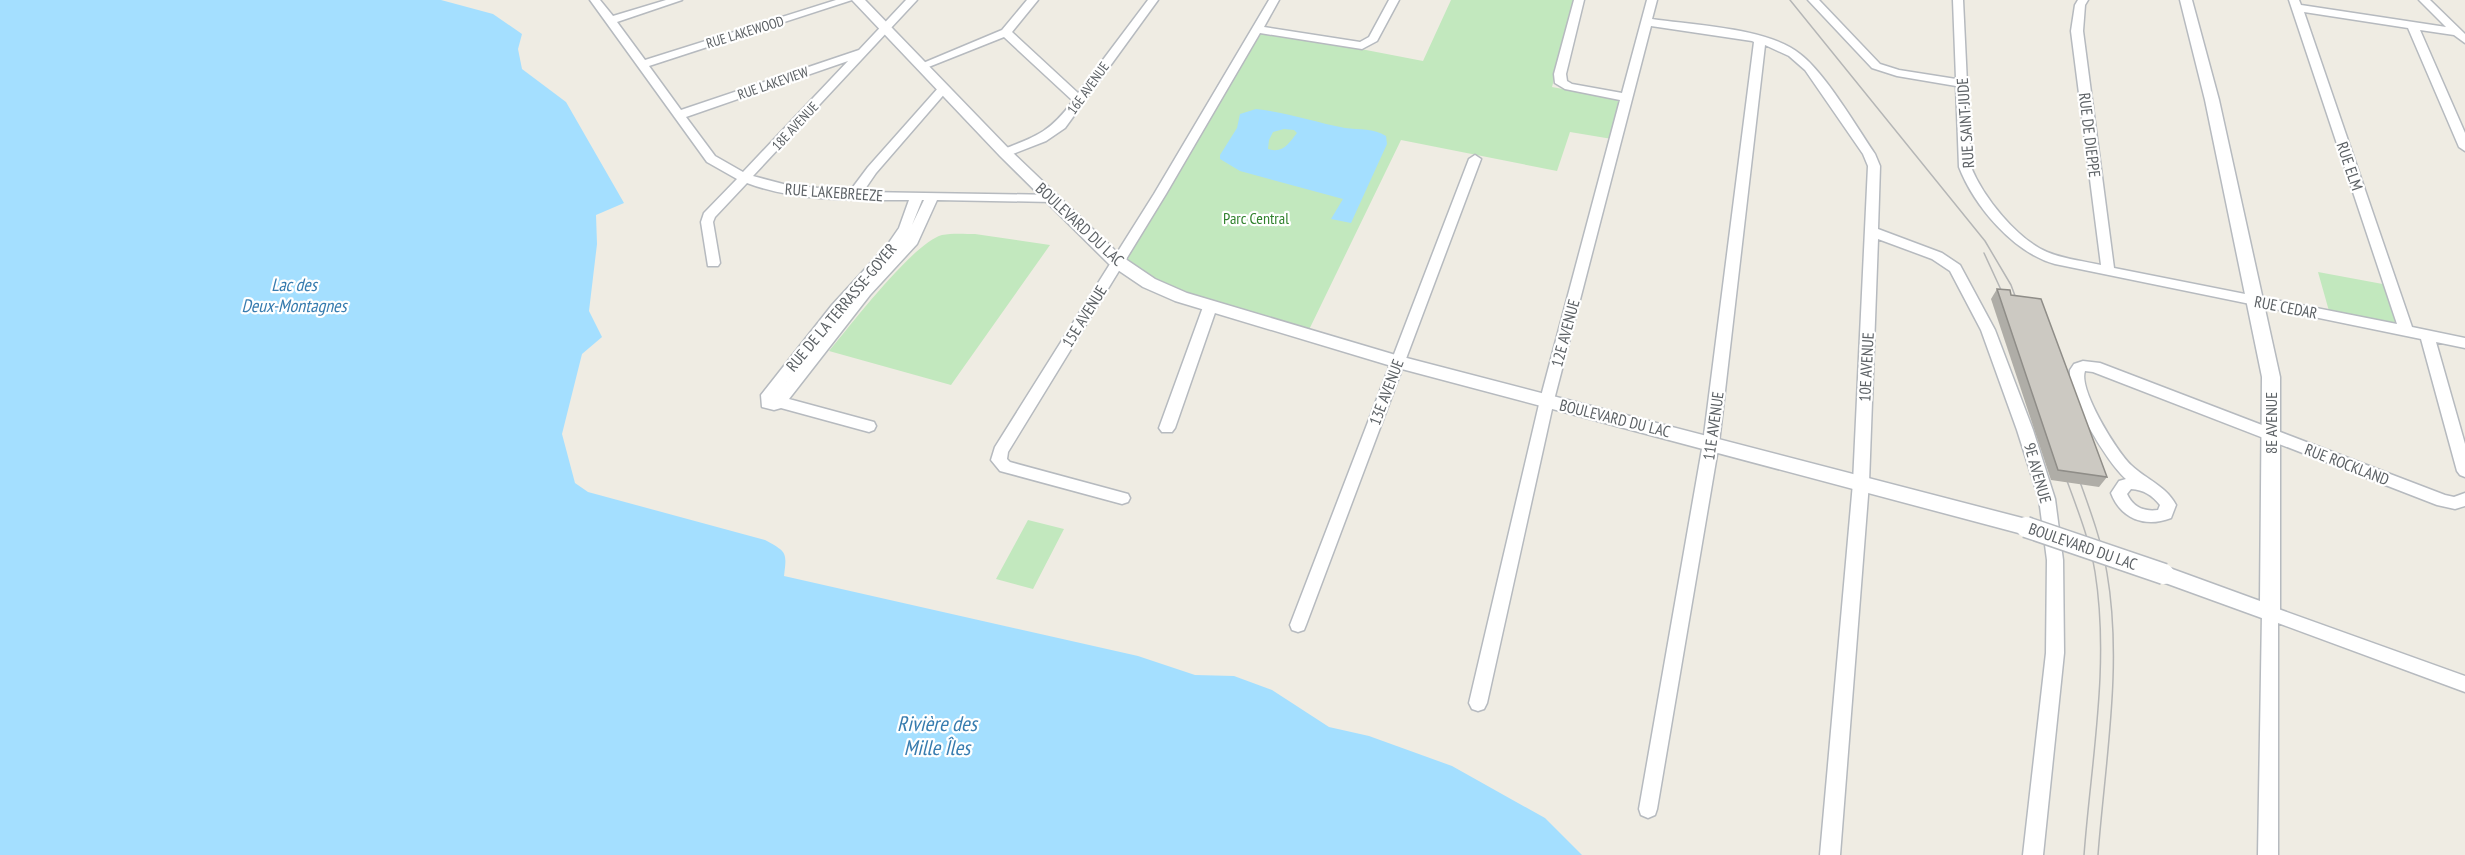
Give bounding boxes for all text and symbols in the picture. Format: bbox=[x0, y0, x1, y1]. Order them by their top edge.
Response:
street label: RUE LAKEWOOD bbox=[704, 12, 786, 52]
street label: 16E AVENUE bbox=[1063, 58, 1113, 118]
street label: RUE LAKEVIEW bbox=[735, 62, 811, 103]
street label: RUE SAINT-JUDE bbox=[1952, 77, 1978, 169]
street label: RUE DE DIEPPE bbox=[2075, 91, 2105, 179]
street label: 18E AVENUE bbox=[768, 98, 822, 154]
street label: RUE ELM bbox=[2332, 139, 2368, 193]
street label: BOULEVARD DU LAC bbox=[1032, 178, 1128, 270]
street label: RUE LAKEBREEZE bbox=[784, 179, 884, 205]
park label: Parc Central bbox=[1223, 208, 1289, 228]
street label: RUE DE LA TERRASSE-GOYER bbox=[781, 239, 901, 375]
water label: Lac des Deux-Montagnes bbox=[241, 273, 349, 317]
street label: 15E AVENUE bbox=[1057, 281, 1111, 351]
street label: RUE CEDAR bbox=[2253, 291, 2320, 323]
street label: 12E AVENUE bbox=[1546, 297, 1584, 369]
street label: 10E AVENUE bbox=[1854, 332, 1878, 402]
street label: 13E AVENUE bbox=[1364, 356, 1408, 428]
street label: 11E AVENUE bbox=[1698, 390, 1728, 462]
street label: 8E AVENUE bbox=[2261, 392, 2281, 454]
street label: BOULEVARD DU LAC bbox=[1558, 395, 1672, 441]
street label: RUE ROCKLAND bbox=[2302, 439, 2392, 489]
street label: 9E AVENUE bbox=[2020, 440, 2056, 506]
street label: BOULEVARD DU LAC bbox=[2026, 518, 2140, 574]
water label: Rivière des Mille Îles bbox=[897, 710, 979, 761]

